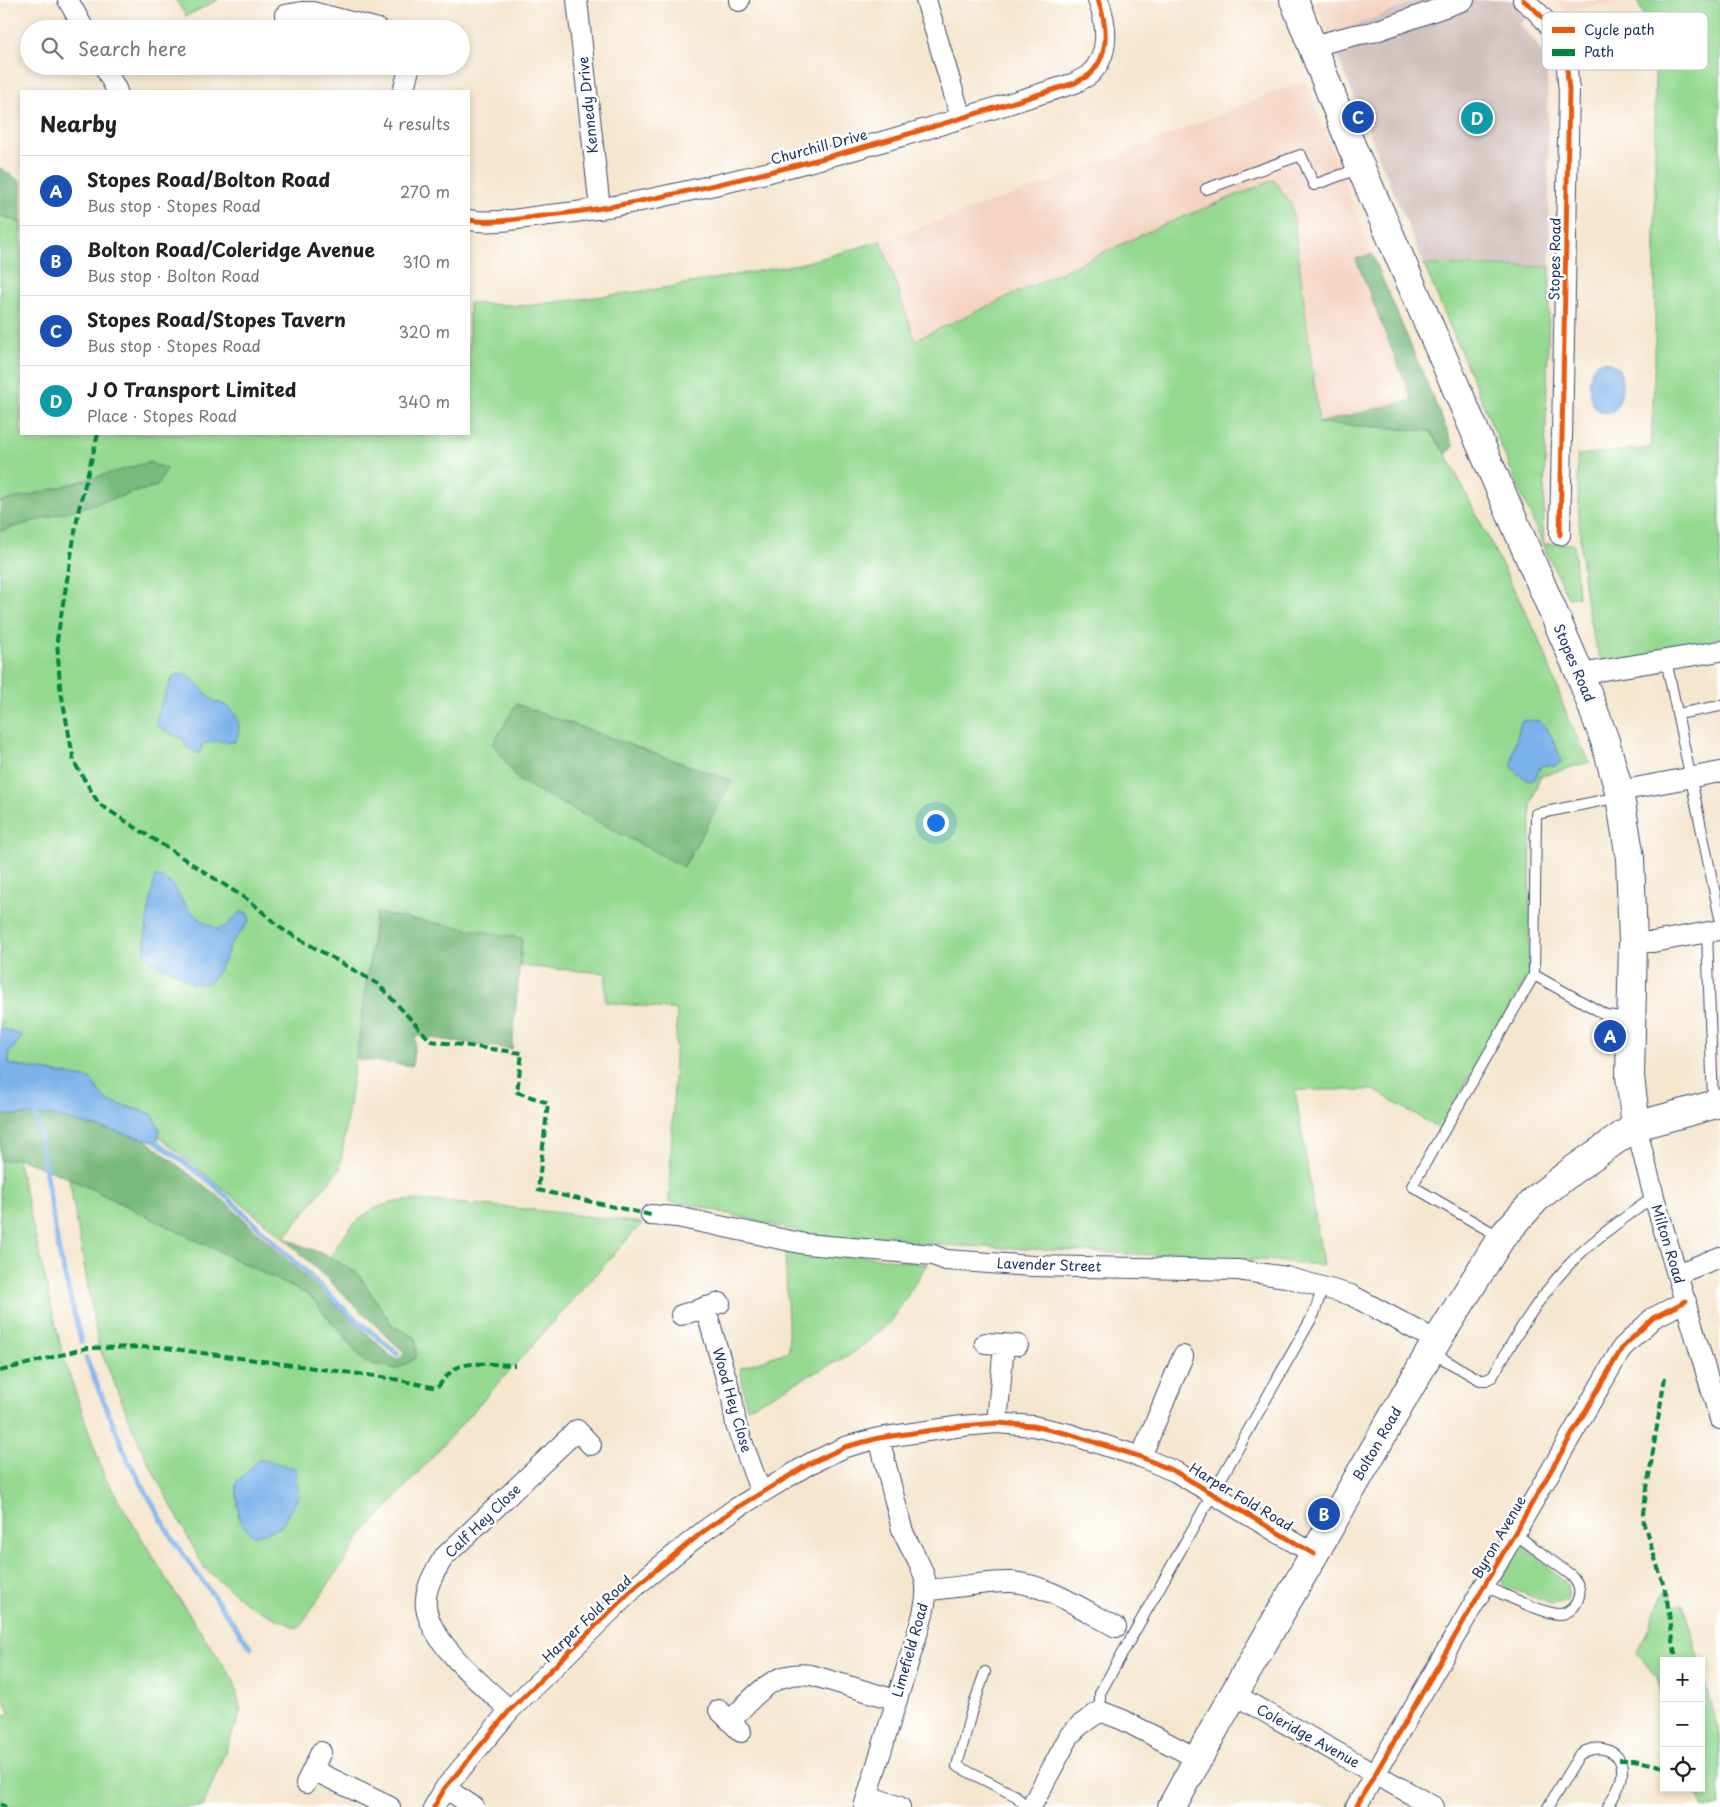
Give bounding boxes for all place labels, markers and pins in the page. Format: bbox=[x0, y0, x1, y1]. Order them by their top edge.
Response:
pin: C bbox=[1342, 98, 1374, 136]
pin: D bbox=[1461, 99, 1493, 137]
pin: A bbox=[1594, 1017, 1626, 1055]
pin: B bbox=[1308, 1495, 1340, 1533]

